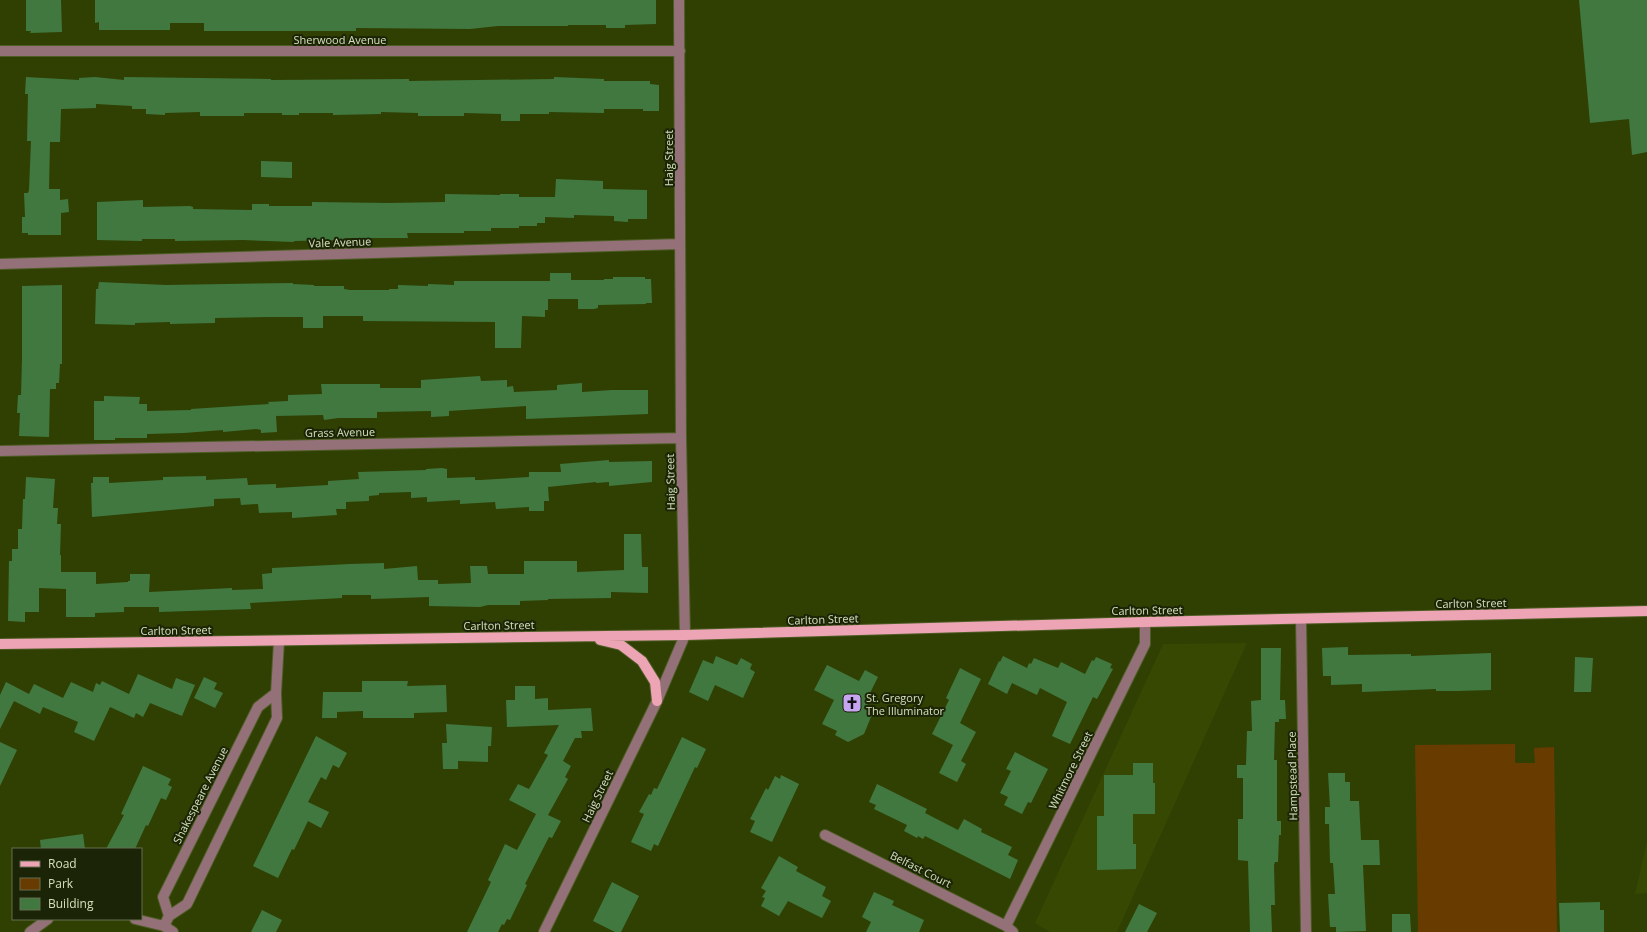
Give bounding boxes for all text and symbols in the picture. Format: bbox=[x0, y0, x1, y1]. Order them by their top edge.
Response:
street label: Sherwood Avenue bbox=[293, 32, 387, 47]
street label: Haig Street bbox=[661, 130, 676, 186]
street label: Vale Avenue bbox=[308, 233, 372, 251]
street label: Grass Avenue bbox=[305, 424, 375, 440]
street label: Haig Street bbox=[662, 454, 678, 510]
street label: Carlton Street bbox=[1435, 595, 1507, 611]
street label: Carlton Street bbox=[1111, 602, 1183, 618]
street label: Carlton Street bbox=[787, 610, 859, 628]
street label: Carlton Street bbox=[463, 617, 535, 633]
street label: Carlton Street bbox=[140, 622, 212, 638]
place label: St. Gregory The Illuminator bbox=[866, 690, 945, 718]
church icon: St. Gregory The Illuminator bbox=[841, 692, 863, 714]
street label: Whitmore Street bbox=[1045, 729, 1095, 811]
street label: Hampstead Place bbox=[1284, 731, 1300, 821]
street label: Shakespeare Avenue bbox=[169, 744, 231, 846]
street label: Haig Street bbox=[578, 767, 616, 825]
street label: Belfast Court bbox=[888, 847, 954, 891]
legend bbox=[12, 848, 142, 920]
text: Road bbox=[48, 855, 77, 872]
text: Park bbox=[48, 875, 74, 892]
text: Building bbox=[48, 895, 94, 912]

